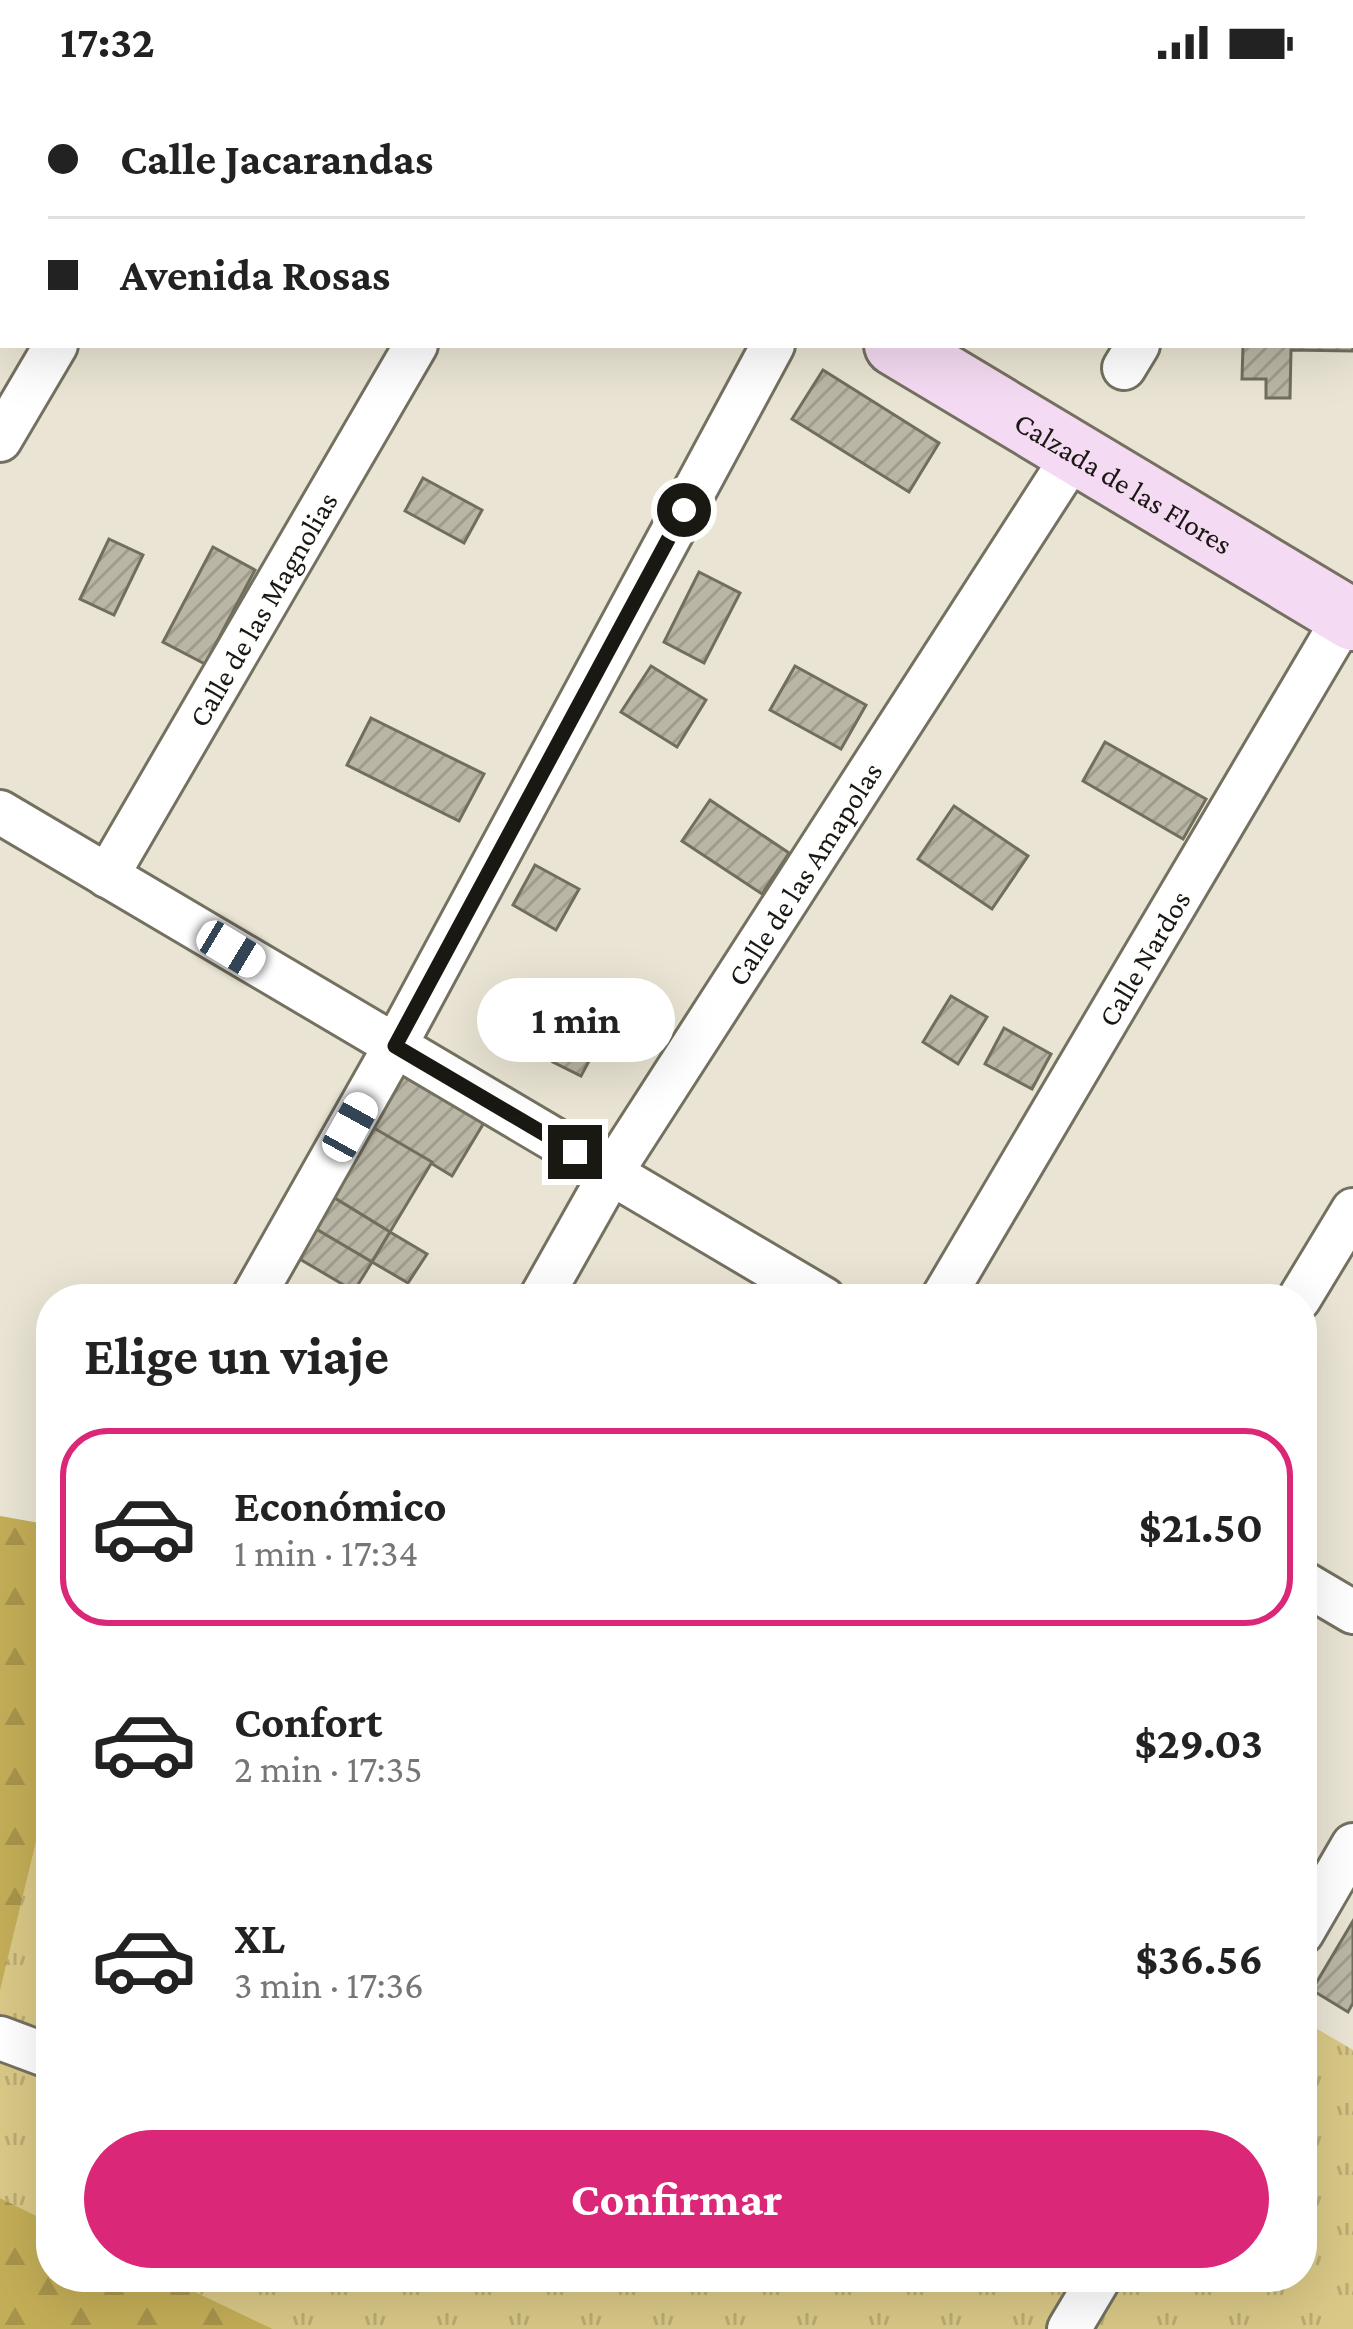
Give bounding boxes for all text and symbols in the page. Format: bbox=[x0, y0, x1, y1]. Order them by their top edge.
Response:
text: 17:32 bbox=[60, 17, 155, 67]
text: Calle Jacarandas bbox=[120, 134, 433, 184]
text: Avenida Rosas bbox=[120, 250, 390, 300]
street label: Calzada de las Flores bbox=[1009, 405, 1239, 560]
route start bbox=[657, 483, 711, 537]
street label: Calle de las Magnolias bbox=[181, 486, 343, 732]
street label: Calle de las Amapolas bbox=[720, 756, 888, 991]
street label: Calle Nardos bbox=[1091, 884, 1196, 1032]
car bbox=[191, 915, 271, 983]
callout: 1 min bbox=[476, 978, 674, 1062]
text: 1 min bbox=[532, 998, 620, 1041]
car bbox=[317, 1087, 383, 1167]
route end bbox=[548, 1125, 602, 1179]
text: Elige un viaje bbox=[84, 1326, 389, 1386]
icon: car bbox=[90, 1473, 198, 1581]
text: Económico bbox=[234, 1481, 447, 1531]
text: $21.50 bbox=[1139, 1502, 1263, 1552]
text: 1 min · 17:34 bbox=[234, 1531, 418, 1574]
icon: car bbox=[90, 1689, 198, 1797]
text: Confort bbox=[234, 1697, 382, 1747]
text: $29.03 bbox=[1134, 1718, 1263, 1768]
text: 2 min · 17:35 bbox=[234, 1747, 423, 1790]
icon: car bbox=[90, 1905, 198, 2013]
text: XL bbox=[234, 1913, 285, 1963]
text: $36.56 bbox=[1135, 1934, 1263, 1984]
text: 3 min · 17:36 bbox=[234, 1963, 424, 2006]
button: Confirmar bbox=[84, 2130, 1269, 2268]

